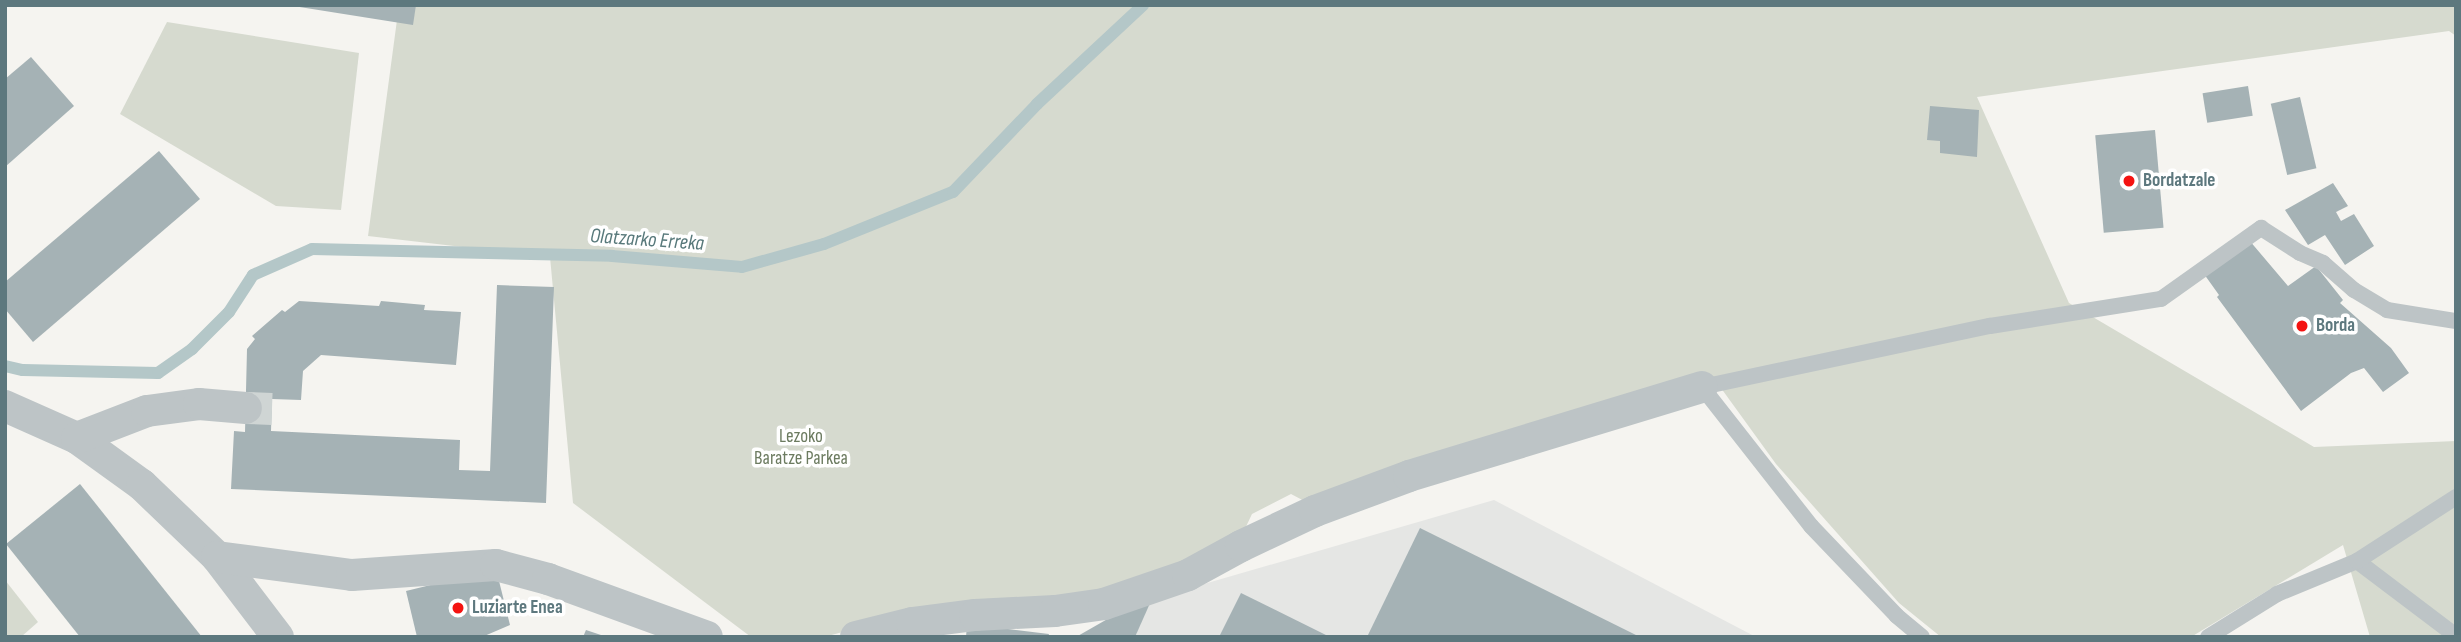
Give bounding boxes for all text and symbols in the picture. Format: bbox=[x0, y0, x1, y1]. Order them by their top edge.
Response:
place label: Bordatzale bbox=[2143, 170, 2215, 192]
marker: Bordatzale bbox=[2121, 173, 2137, 189]
water label: Olatzarko Erreka bbox=[589, 223, 705, 257]
place label: Borda bbox=[2316, 315, 2355, 337]
marker: Borda bbox=[2294, 318, 2310, 334]
park label: Lezoko Baratze Parkea bbox=[754, 426, 848, 470]
place label: Luziarte Enea bbox=[472, 597, 563, 619]
marker: Luziarte Enea bbox=[450, 600, 466, 616]

